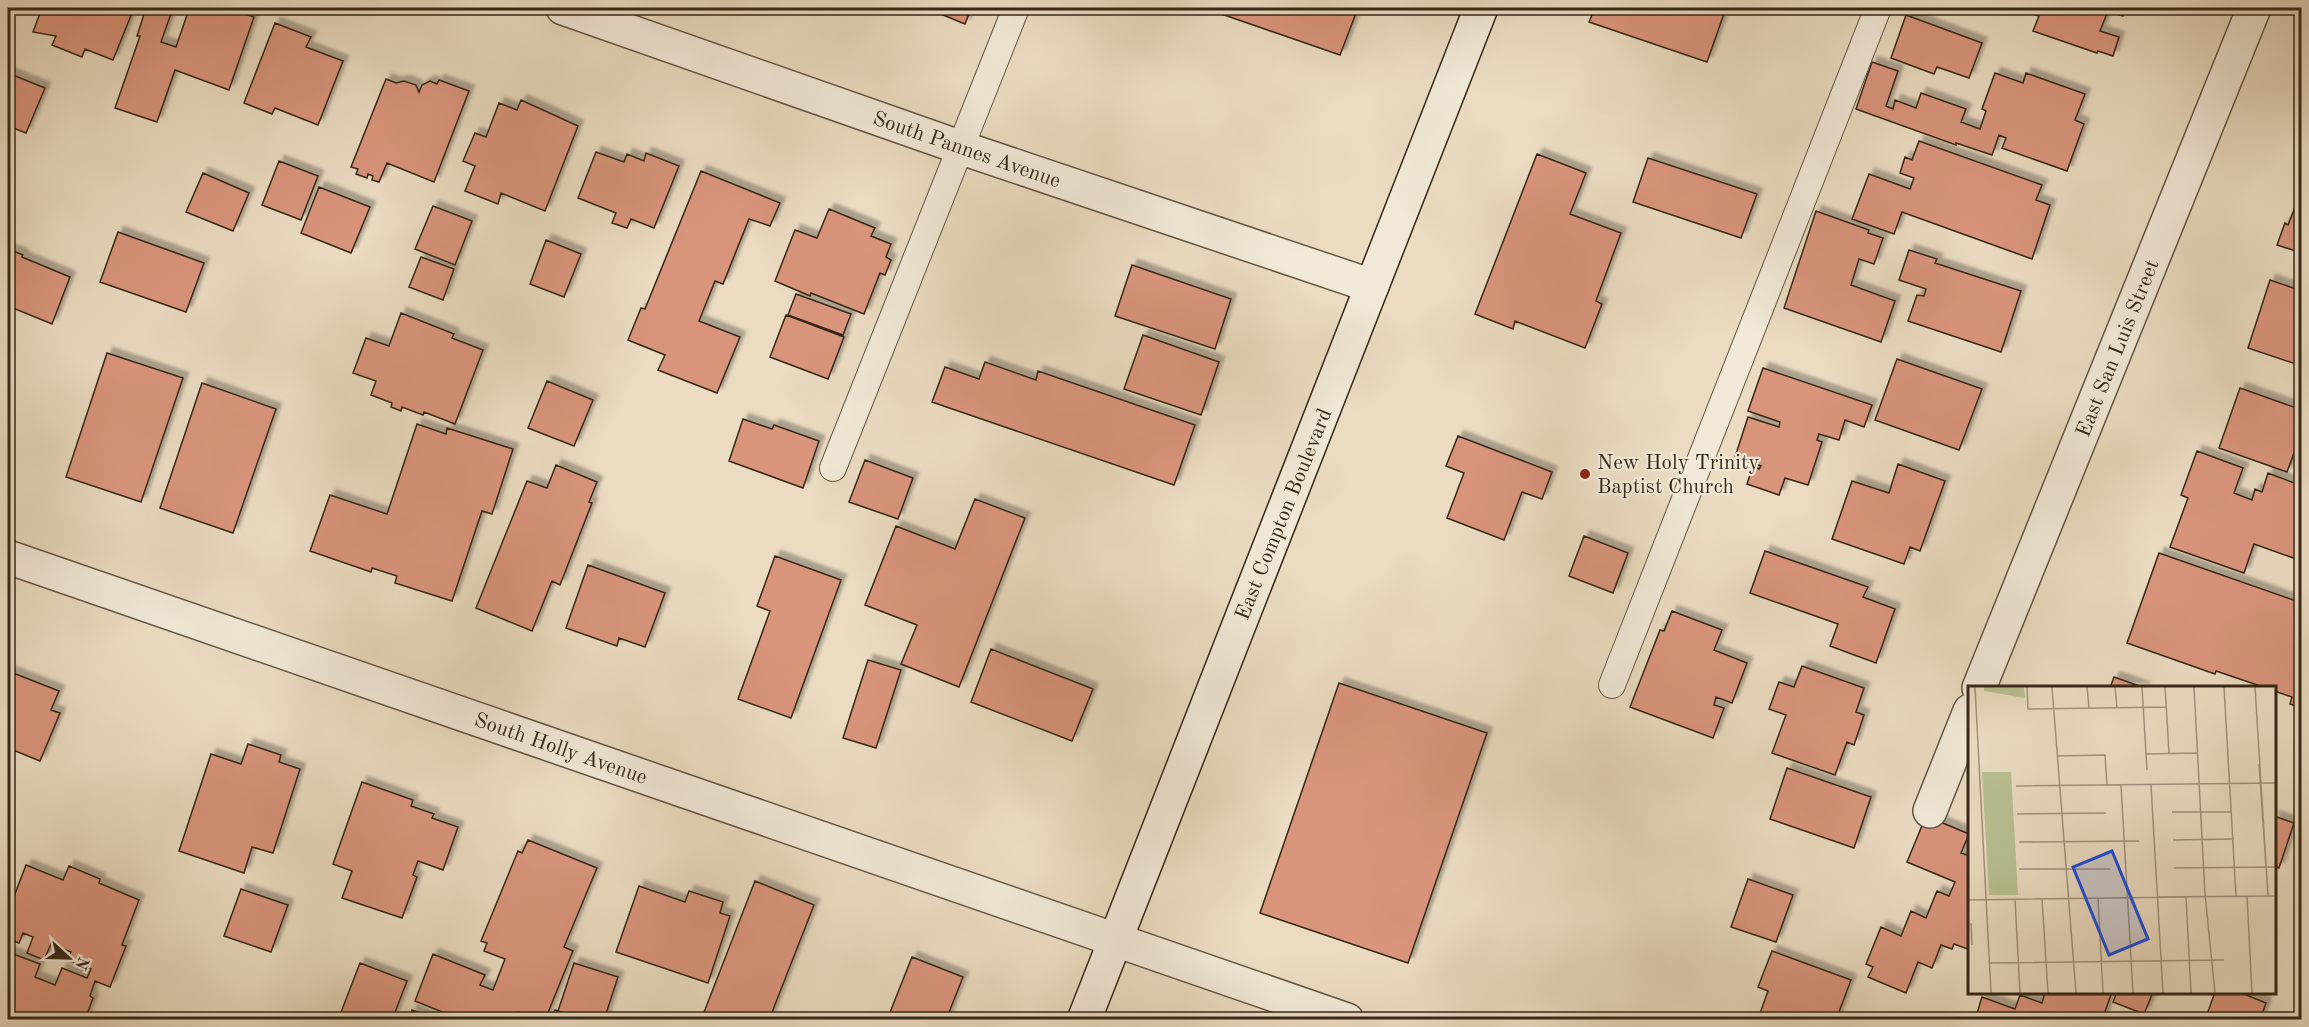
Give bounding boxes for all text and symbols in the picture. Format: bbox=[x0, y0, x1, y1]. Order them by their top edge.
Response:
street label: South Pannes Avenue bbox=[870, 108, 1063, 192]
street label: East San Luis Street bbox=[2073, 257, 2164, 440]
street label: East Compton Boulevard bbox=[1232, 406, 1336, 623]
place label: New Holy Trinity Baptist Church bbox=[1597, 453, 1759, 498]
marker: New Holy Trinity Baptist Church bbox=[1578, 467, 1592, 481]
inset map bbox=[1968, 686, 2276, 994]
street label: South Holly Avenue bbox=[471, 710, 650, 789]
north arrow bbox=[39, 928, 99, 988]
text: N bbox=[71, 954, 91, 972]

